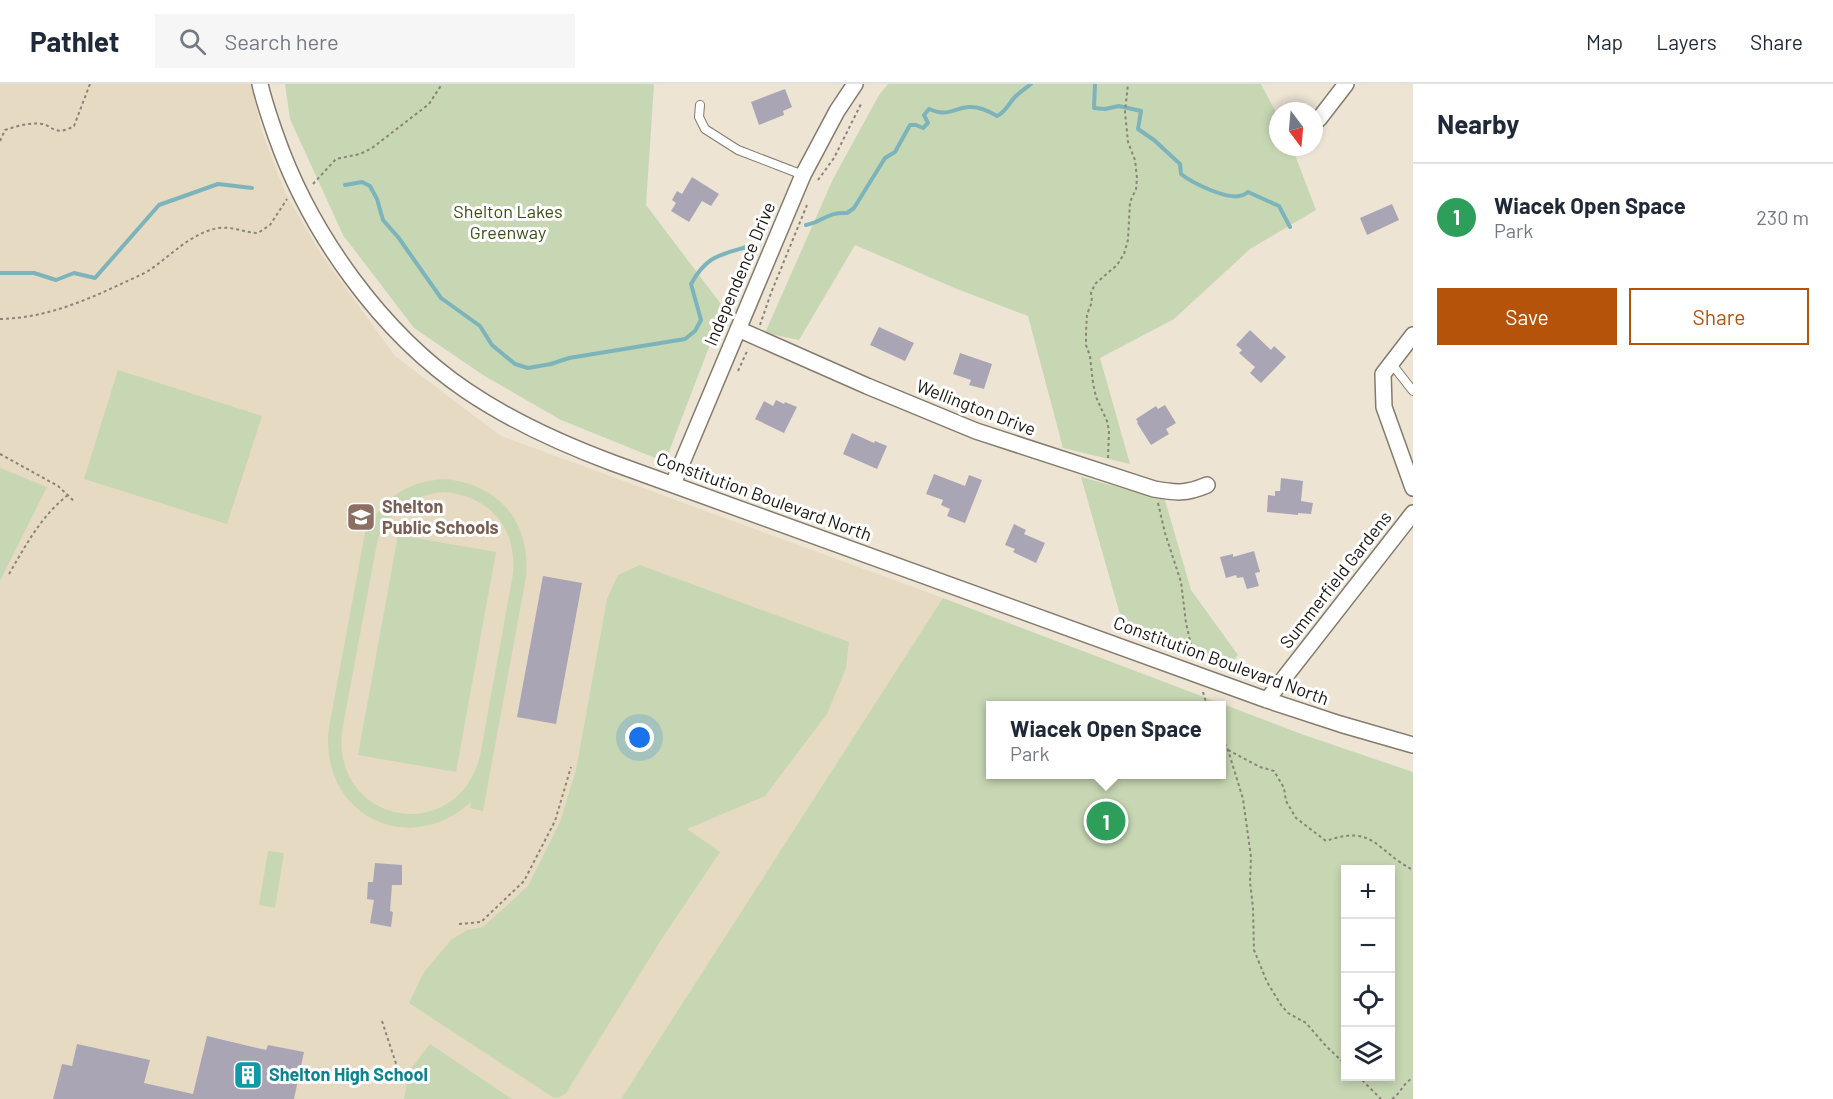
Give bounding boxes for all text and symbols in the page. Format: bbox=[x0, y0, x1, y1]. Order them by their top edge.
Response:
search box bbox=[155, 14, 575, 68]
text: Pathlet bbox=[30, 24, 119, 58]
icon: search bbox=[176, 25, 209, 58]
text: Search here bbox=[224, 28, 339, 54]
text: Map bbox=[1586, 29, 1623, 54]
text: Layers bbox=[1656, 29, 1717, 54]
text: Share bbox=[1750, 29, 1803, 54]
north arrow bbox=[1269, 102, 1323, 156]
text: Nearby bbox=[1437, 108, 1519, 139]
text: Wiacek Open Space bbox=[1494, 192, 1686, 218]
street label: Independence Drive bbox=[699, 198, 779, 349]
park label: Shelton Lakes Greenway bbox=[453, 200, 563, 243]
text: 1 bbox=[1453, 205, 1460, 229]
text: 230 m bbox=[1756, 205, 1809, 229]
text: Park bbox=[1494, 218, 1533, 242]
button: Save bbox=[1437, 288, 1617, 345]
button: Share bbox=[1629, 288, 1809, 345]
street label: Wellington Drive bbox=[913, 374, 1039, 440]
street label: Constitution Boulevard North bbox=[654, 447, 875, 545]
place label: Shelton Public Schools bbox=[382, 495, 499, 538]
school or university icon: Shelton Public Schools bbox=[345, 501, 377, 533]
street label: Summerfield Gardens bbox=[1275, 506, 1396, 653]
street label: Constitution Boulevard North bbox=[1111, 611, 1332, 709]
popup bbox=[986, 701, 1226, 779]
text: Wiacek Open Space bbox=[1010, 715, 1202, 741]
your location bbox=[625, 723, 654, 752]
text: Park bbox=[1010, 741, 1049, 765]
pin: 1 bbox=[1086, 798, 1126, 844]
map controls bbox=[1341, 865, 1395, 1081]
button: + bbox=[1341, 865, 1395, 919]
button: − bbox=[1341, 919, 1395, 973]
button: locate bbox=[1341, 973, 1395, 1027]
button: layers bbox=[1341, 1027, 1395, 1081]
building icon: Shelton High School bbox=[232, 1059, 264, 1091]
place label: Shelton High School bbox=[269, 1063, 428, 1085]

